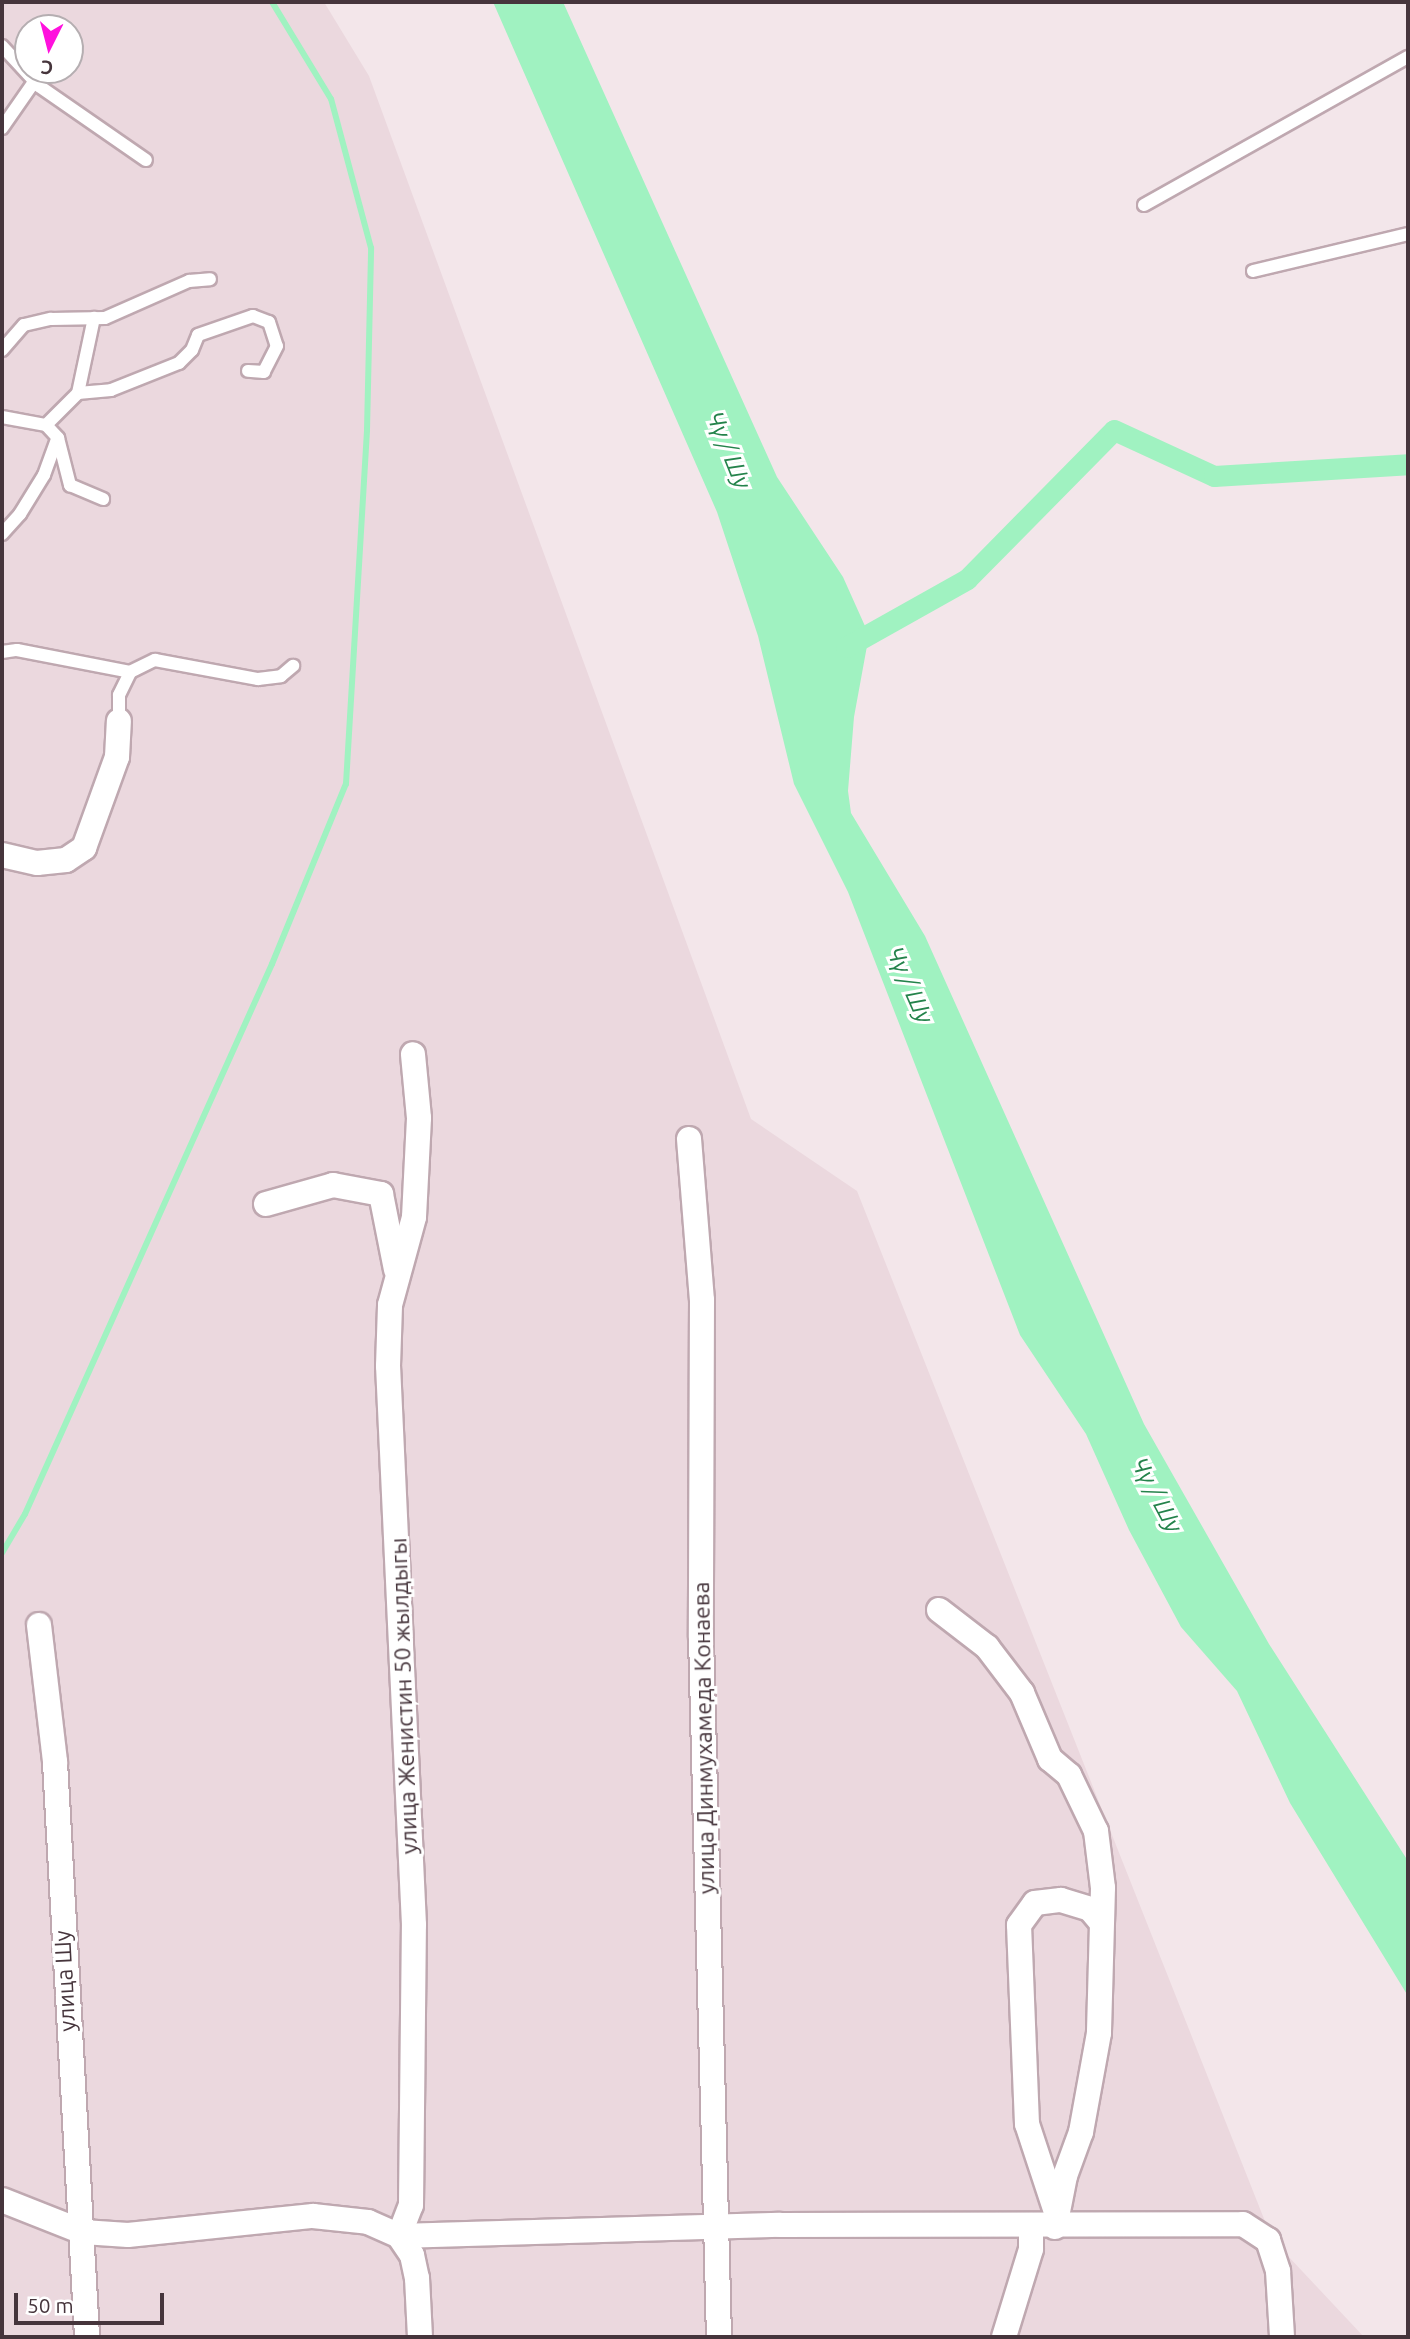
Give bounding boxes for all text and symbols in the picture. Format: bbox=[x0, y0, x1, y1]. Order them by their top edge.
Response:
north arrow bbox=[14, 14, 84, 84]
text: С bbox=[40, 56, 54, 79]
water label: Чү / Шу bbox=[701, 407, 757, 493]
water label: Чү / Шу bbox=[880, 942, 940, 1028]
water label: Чү / Шу bbox=[1125, 1453, 1189, 1537]
street label: улица Женистин 50 жылдыгы bbox=[385, 1537, 423, 1855]
street label: улица Динмухамеда Конаева bbox=[687, 1582, 721, 1894]
street label: улица Шу bbox=[49, 1930, 81, 2032]
scale bar bbox=[18, 2280, 168, 2324]
text: 50 m bbox=[27, 2293, 74, 2317]

